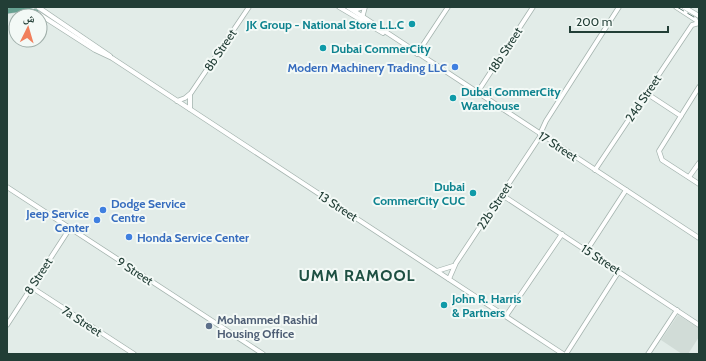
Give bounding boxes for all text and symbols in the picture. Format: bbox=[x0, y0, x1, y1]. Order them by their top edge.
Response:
north arrow bbox=[8, 8, 48, 48]
scale bar bbox=[570, 8, 668, 34]
text: ش bbox=[22, 11, 36, 27]
text: 200 m bbox=[576, 14, 612, 29]
place label: JK Group - National Store L.L.C bbox=[245, 17, 404, 32]
marker: JK Group - National Store L.L.C bbox=[407, 19, 417, 29]
street label: 18b Street bbox=[485, 24, 525, 76]
street label: 8b Street bbox=[201, 26, 239, 74]
place label: Dubai CommerCity bbox=[331, 41, 431, 56]
marker: Dubai CommerCity bbox=[318, 43, 328, 53]
place label: Modern Machinery Trading LLC bbox=[288, 60, 447, 75]
marker: Modern Machinery Trading LLC bbox=[450, 62, 460, 72]
street label: 24d Street bbox=[622, 72, 664, 124]
place label: Dubai CommerCity Warehouse bbox=[461, 84, 561, 113]
marker: Dubai CommerCity Warehouse bbox=[448, 93, 458, 103]
street label: 17 Street bbox=[536, 128, 580, 164]
place label: Dubai CommerCity CUC bbox=[373, 179, 465, 208]
street label: 22b Street bbox=[473, 180, 515, 232]
street label: 13 Street bbox=[315, 188, 361, 224]
marker: Dubai CommerCity CUC bbox=[468, 188, 478, 198]
place label: Dodge Service Centre bbox=[111, 196, 186, 225]
marker: Dodge Service Centre bbox=[98, 205, 108, 215]
place label: Jeep Service Center bbox=[25, 206, 89, 235]
marker: Jeep Service Center bbox=[92, 215, 102, 225]
place label: Honda Service Center bbox=[137, 230, 249, 245]
marker: Honda Service Center bbox=[124, 232, 134, 242]
street label: 15 Street bbox=[578, 241, 624, 277]
street label: 9 Street bbox=[114, 254, 156, 288]
street label: 8 Street bbox=[21, 255, 55, 297]
district label: UMM RAMOOL bbox=[298, 266, 416, 285]
place label: John R. Harris & Partners bbox=[451, 291, 521, 320]
marker: John R. Harris & Partners bbox=[439, 300, 449, 310]
street label: 7a Street bbox=[59, 302, 105, 340]
place label: Mohammed Rashid Housing Office bbox=[217, 312, 318, 341]
marker: Mohammed Rashid Housing Office bbox=[204, 321, 214, 331]

